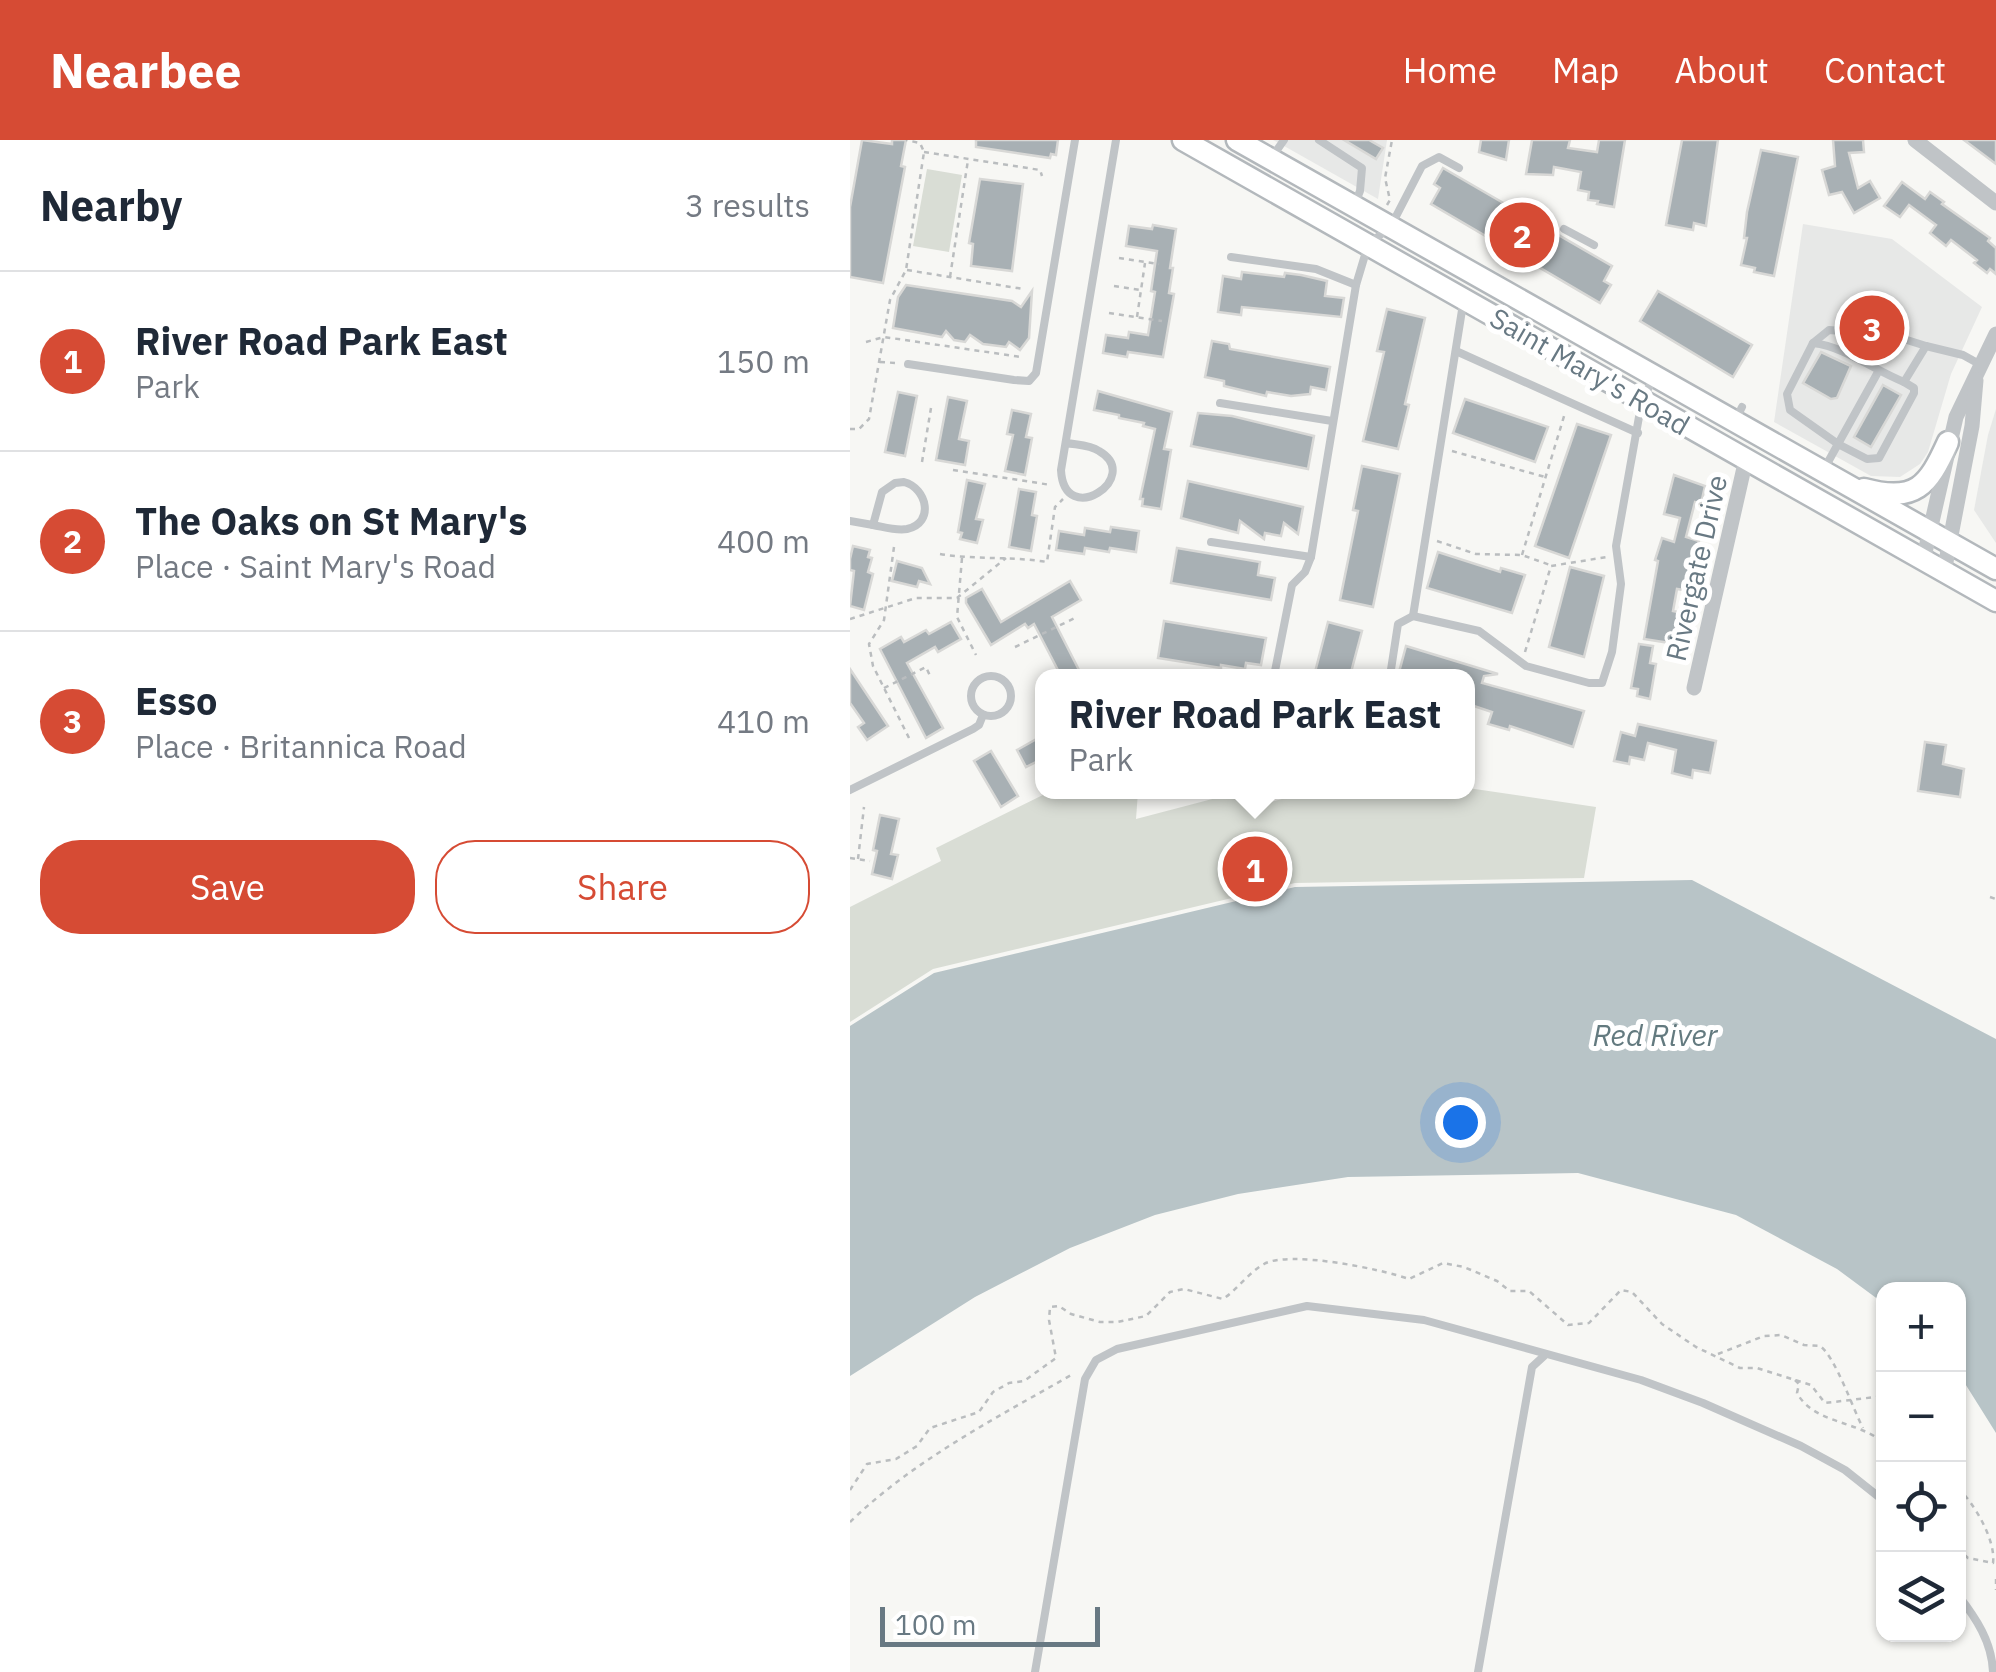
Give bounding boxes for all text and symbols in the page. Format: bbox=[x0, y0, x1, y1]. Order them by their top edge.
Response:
text: Nearbee bbox=[50, 39, 242, 101]
text: Home bbox=[1403, 47, 1497, 93]
text: Map bbox=[1552, 47, 1619, 93]
text: About bbox=[1674, 47, 1769, 93]
text: Contact bbox=[1824, 47, 1946, 93]
text: Nearby bbox=[40, 178, 182, 233]
text: 3 results bbox=[685, 184, 810, 226]
pin: 2 bbox=[1490, 198, 1554, 272]
pin: 3 bbox=[1840, 290, 1904, 366]
street label: Saint Mary's Road bbox=[1483, 299, 1697, 443]
text: River Road Park East bbox=[135, 316, 508, 365]
text: 1 bbox=[63, 340, 82, 382]
text: 150 m bbox=[717, 340, 810, 382]
text: Park bbox=[135, 365, 200, 407]
street label: Rivergate Drive bbox=[1657, 471, 1735, 665]
text: The Oaks on St Mary's bbox=[135, 496, 527, 545]
text: 2 bbox=[63, 520, 82, 562]
text: 400 m bbox=[717, 520, 810, 562]
text: Place · Saint Mary's Road bbox=[135, 545, 496, 587]
popup bbox=[1035, 669, 1475, 799]
text: Esso bbox=[135, 676, 218, 725]
text: River Road Park East bbox=[1069, 689, 1441, 738]
text: 3 bbox=[63, 700, 82, 742]
text: 410 m bbox=[717, 700, 810, 742]
text: Place · Britannica Road bbox=[135, 725, 467, 767]
text: Park bbox=[1069, 738, 1133, 780]
pin: 1 bbox=[1222, 832, 1288, 906]
button: Save bbox=[40, 840, 415, 934]
button: Share bbox=[435, 840, 810, 934]
water label: Red River bbox=[1593, 1015, 1719, 1054]
your location bbox=[1435, 1097, 1486, 1148]
map controls bbox=[1876, 1282, 1966, 1642]
button: + bbox=[1876, 1282, 1966, 1372]
button: − bbox=[1876, 1372, 1966, 1462]
button: locate bbox=[1876, 1462, 1966, 1552]
button: layers bbox=[1876, 1552, 1966, 1642]
scale bar bbox=[880, 1602, 1100, 1646]
text: 100 m bbox=[895, 1606, 976, 1643]

